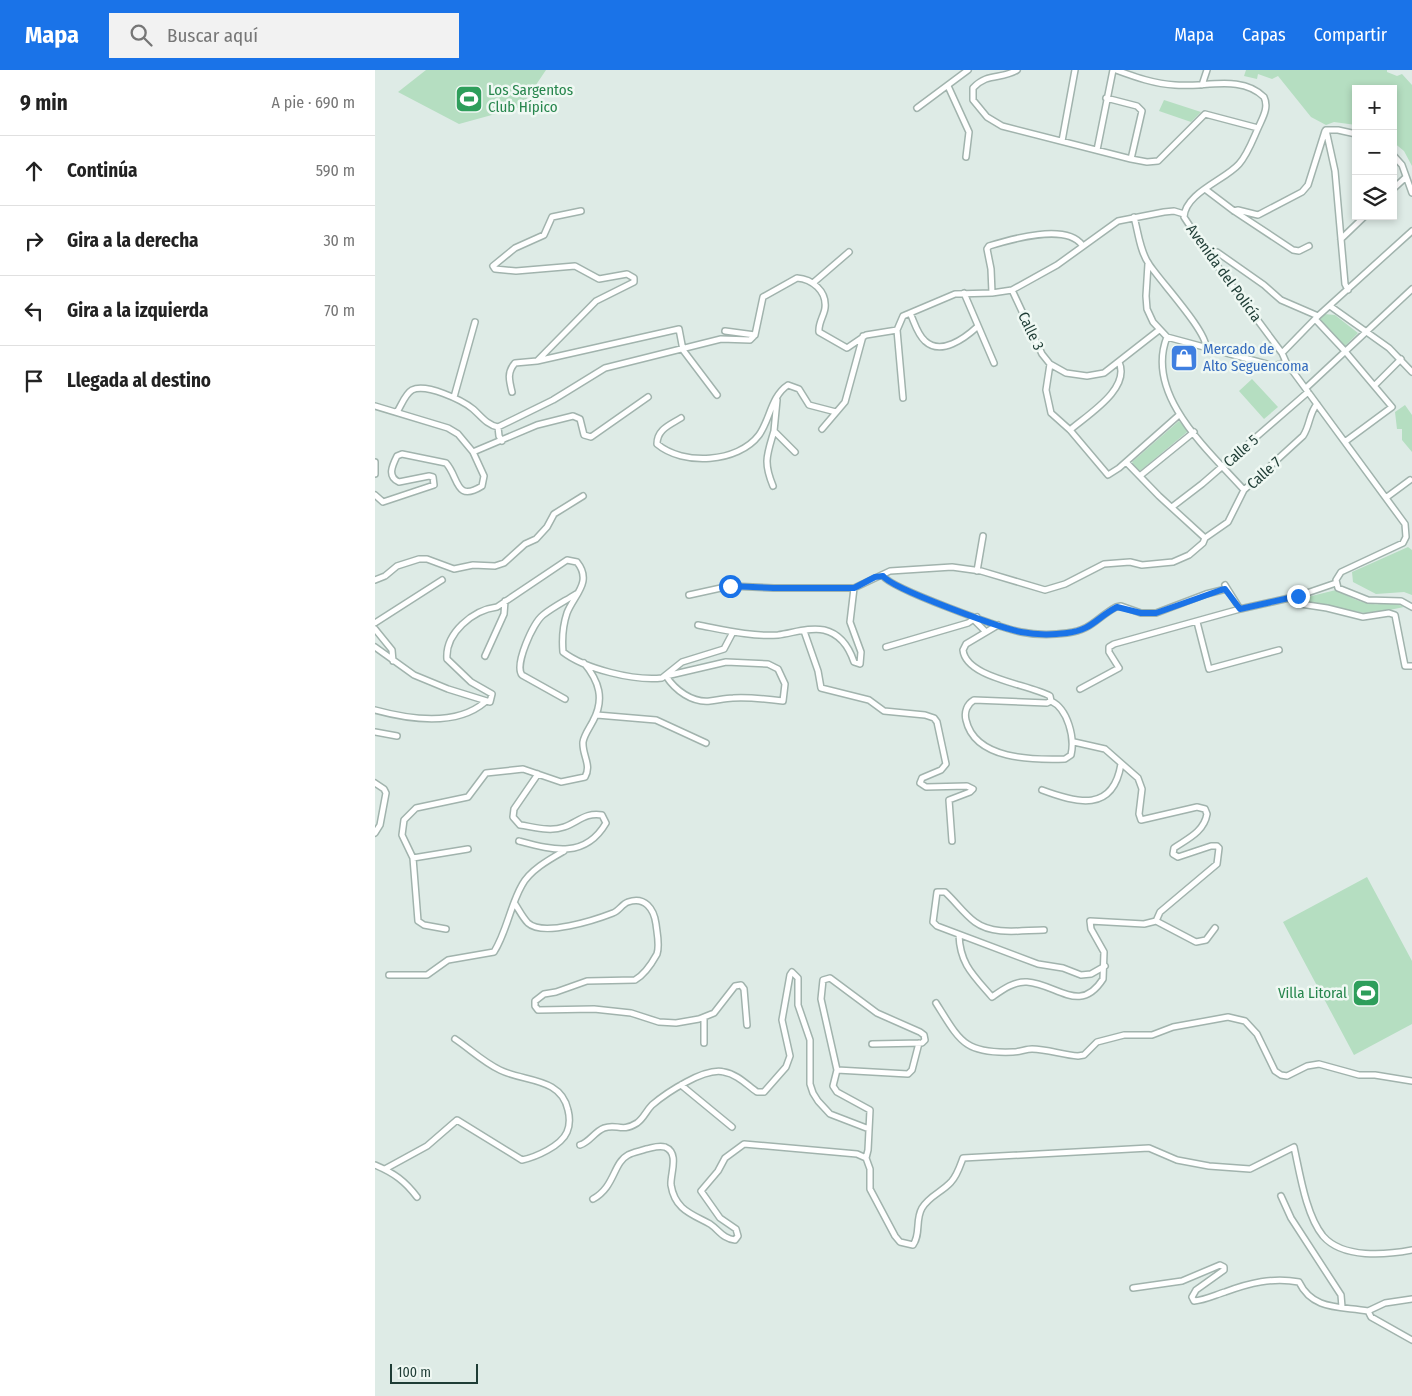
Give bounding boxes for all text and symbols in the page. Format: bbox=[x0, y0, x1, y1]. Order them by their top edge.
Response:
search box bbox=[109, 13, 459, 58]
text: Mapa bbox=[25, 21, 79, 49]
icon: search bbox=[127, 21, 155, 49]
text: Buscar aquí bbox=[167, 24, 258, 47]
text: Mapa bbox=[1174, 24, 1214, 46]
text: Capas bbox=[1242, 24, 1286, 46]
text: Compartir bbox=[1314, 24, 1387, 46]
place label: Los Sargentos Club Hípico bbox=[488, 81, 573, 116]
sports icon: Los Sargentos Club Hípico bbox=[454, 84, 484, 114]
map controls bbox=[1352, 85, 1397, 220]
button: + bbox=[1352, 85, 1397, 130]
text: 9 min bbox=[20, 90, 68, 116]
text: A pie · 690 m bbox=[272, 93, 355, 112]
button: − bbox=[1352, 130, 1397, 175]
icon: ahead bbox=[20, 157, 48, 185]
text: Continúa bbox=[67, 159, 138, 182]
text: 590 m bbox=[316, 161, 355, 180]
button: layers bbox=[1352, 175, 1397, 220]
street label: Avenida del Policía bbox=[1183, 221, 1265, 325]
icon: right bbox=[20, 227, 48, 255]
text: Gira a la derecha bbox=[67, 229, 199, 252]
text: 30 m bbox=[323, 231, 355, 250]
icon: left bbox=[20, 297, 48, 325]
text: Gira a la izquierda bbox=[67, 299, 209, 322]
text: 70 m bbox=[324, 301, 355, 320]
street label: Calle 3 bbox=[1014, 309, 1048, 353]
place label: Mercado de Alto Seguencoma bbox=[1203, 340, 1309, 375]
shop icon: Mercado de Alto Seguencoma bbox=[1169, 343, 1199, 373]
icon: arrive bbox=[20, 367, 48, 395]
text: Llegada al destino bbox=[67, 369, 211, 392]
street label: Calle 5 bbox=[1220, 431, 1262, 471]
street label: Calle 7 bbox=[1243, 453, 1285, 493]
route start bbox=[719, 575, 742, 598]
route end bbox=[1287, 585, 1310, 608]
sports icon: Villa Litoral bbox=[1351, 978, 1381, 1008]
place label: Villa Litoral bbox=[1278, 984, 1347, 1002]
scale bar bbox=[390, 1361, 477, 1384]
text: 100 m bbox=[397, 1364, 431, 1381]

